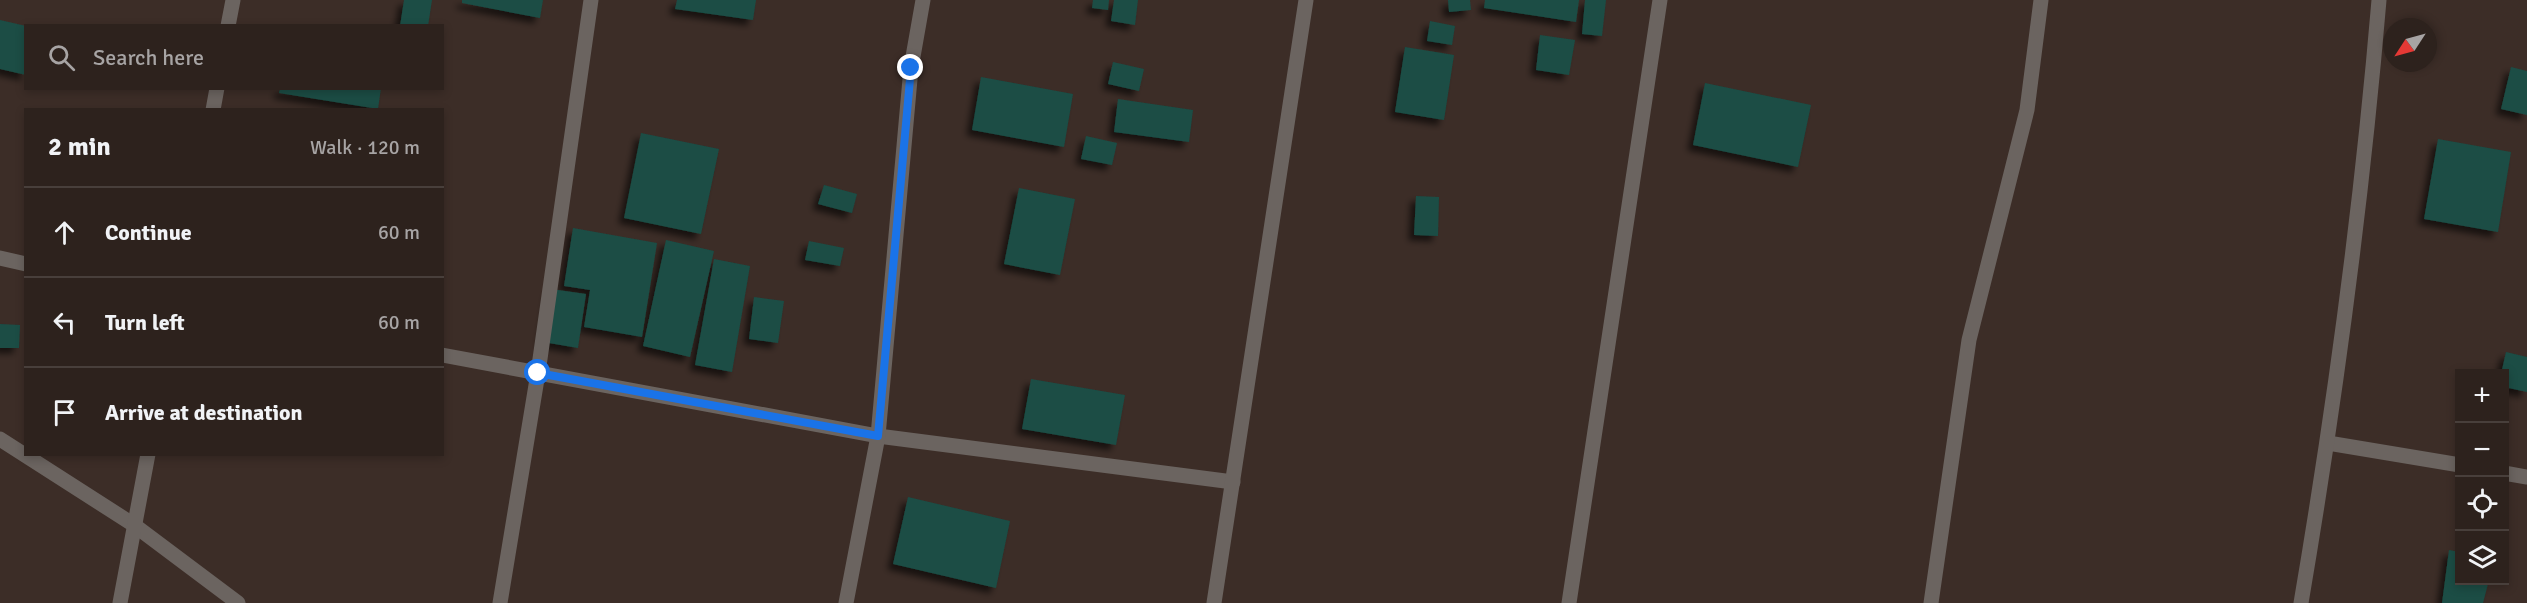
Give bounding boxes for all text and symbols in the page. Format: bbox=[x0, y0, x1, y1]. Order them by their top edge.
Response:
north arrow bbox=[2383, 18, 2437, 72]
search box bbox=[24, 24, 444, 90]
icon: search bbox=[45, 41, 78, 74]
text: Search here bbox=[93, 44, 204, 71]
route end bbox=[897, 54, 923, 80]
text: 2 min bbox=[48, 131, 111, 163]
text: Walk · 120 m bbox=[310, 135, 420, 160]
icon: ahead bbox=[48, 216, 81, 249]
text: Continue bbox=[105, 219, 192, 246]
text: 60 m bbox=[378, 220, 420, 245]
icon: left bbox=[48, 306, 81, 339]
text: Turn left bbox=[105, 309, 185, 336]
text: 60 m bbox=[378, 310, 420, 335]
route start bbox=[524, 359, 550, 385]
map controls bbox=[2455, 369, 2509, 585]
button: + bbox=[2455, 369, 2509, 423]
icon: arrive bbox=[48, 396, 81, 429]
text: Arrive at destination bbox=[105, 399, 302, 426]
button: − bbox=[2455, 423, 2509, 477]
button: locate bbox=[2455, 477, 2509, 531]
button: layers bbox=[2455, 531, 2509, 585]

